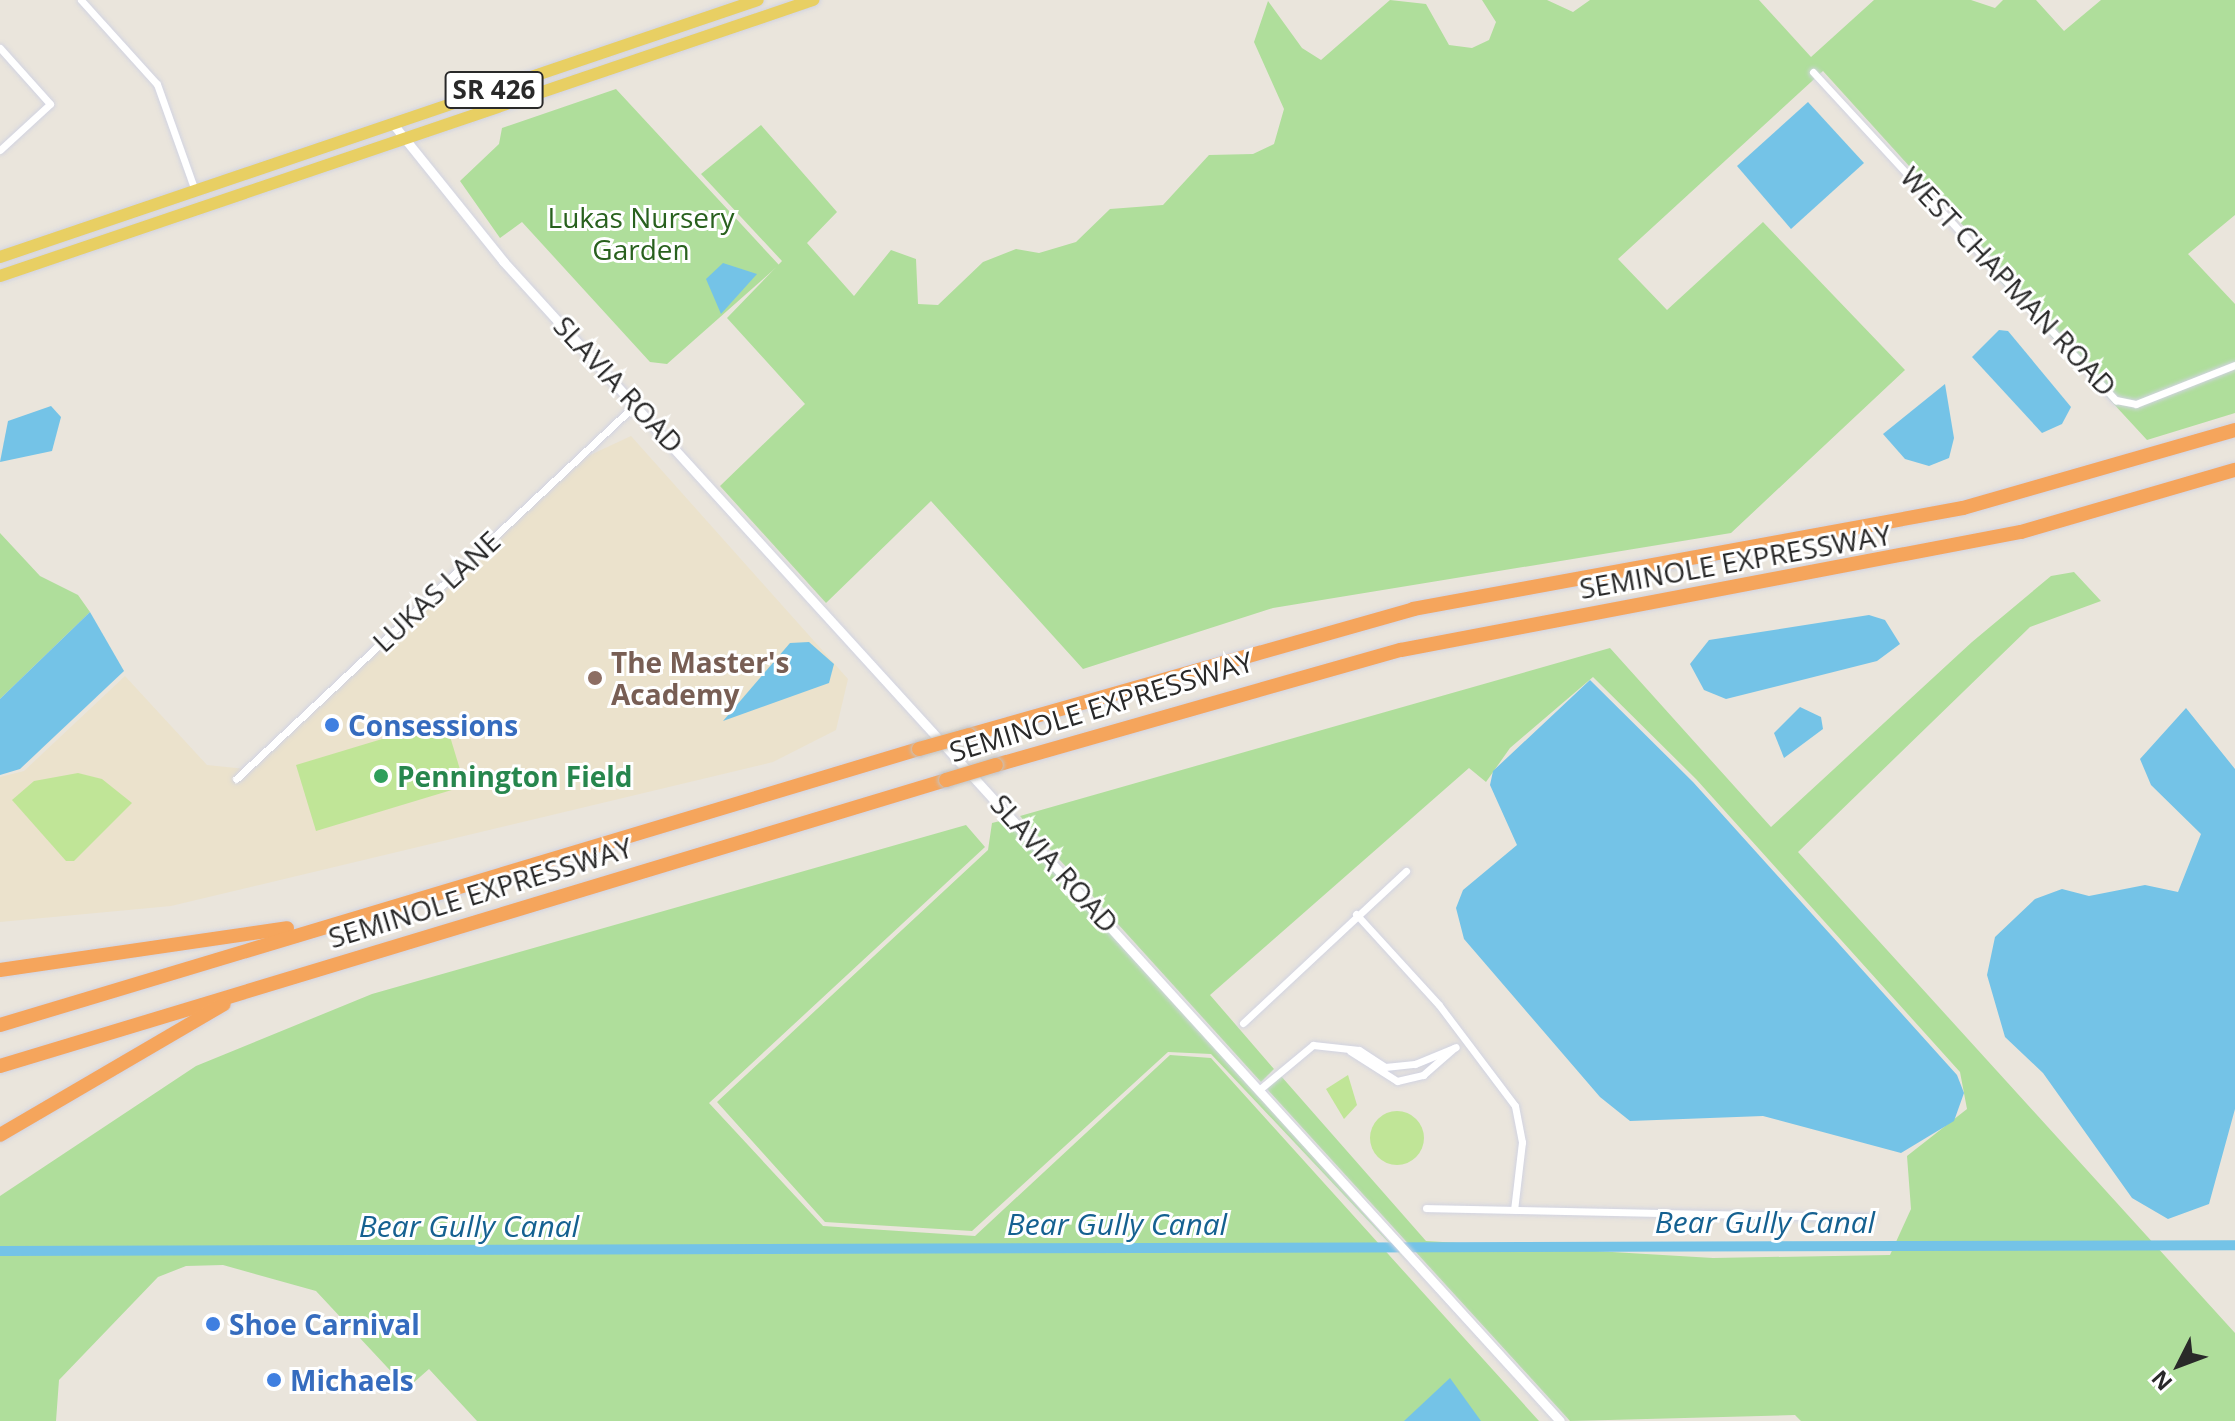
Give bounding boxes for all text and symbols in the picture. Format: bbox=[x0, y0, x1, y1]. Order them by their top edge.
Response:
road number: SR 426 bbox=[444, 68, 544, 112]
street label: WEST CHAPMAN ROAD bbox=[1894, 160, 2124, 402]
park label: Lukas Nursery Garden bbox=[548, 200, 734, 266]
street label: SLAVIA ROAD bbox=[547, 309, 691, 459]
street label: SEMINOLE EXPRESSWAY bbox=[1577, 517, 1893, 605]
street label: LUKAS LANE bbox=[365, 524, 507, 658]
street label: SEMINOLE EXPRESSWAY bbox=[945, 644, 1257, 768]
place label: The Master's Academy bbox=[611, 645, 789, 711]
marker: The Master's Academy bbox=[586, 669, 604, 687]
place label: Consessions bbox=[348, 708, 518, 742]
marker: Consessions bbox=[323, 716, 341, 734]
place label: Pennington Field bbox=[397, 759, 633, 793]
marker: Pennington Field bbox=[372, 767, 390, 785]
street label: SLAVIA ROAD bbox=[984, 787, 1126, 939]
street label: SEMINOLE EXPRESSWAY bbox=[324, 830, 636, 954]
water label: Bear Gully Canal bbox=[1655, 1204, 1875, 1240]
water label: Bear Gully Canal bbox=[1007, 1206, 1227, 1242]
water label: Bear Gully Canal bbox=[359, 1208, 579, 1244]
place label: Shoe Carnival bbox=[229, 1307, 420, 1341]
marker: Shoe Carnival bbox=[204, 1315, 222, 1333]
north arrow bbox=[2139, 1325, 2219, 1405]
place label: Michaels bbox=[290, 1363, 414, 1397]
text: N bbox=[2144, 1364, 2178, 1398]
marker: Michaels bbox=[265, 1371, 283, 1389]

